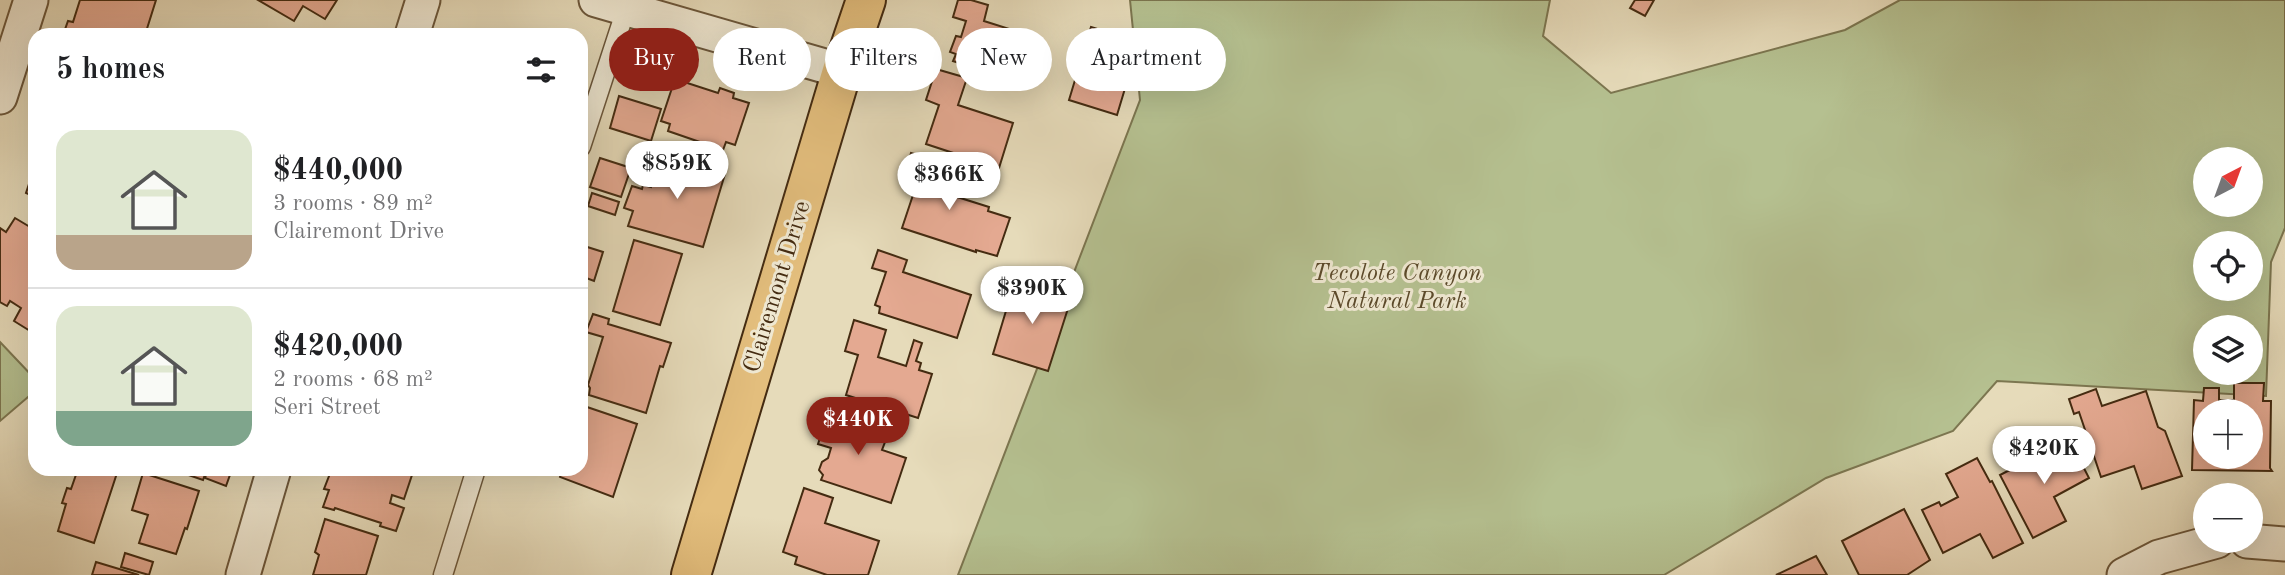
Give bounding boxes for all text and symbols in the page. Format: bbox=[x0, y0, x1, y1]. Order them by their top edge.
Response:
chip: Buy bbox=[609, 28, 699, 91]
chip: Rent bbox=[713, 28, 811, 91]
chip: Filters bbox=[825, 28, 942, 91]
chip: New bbox=[956, 28, 1052, 91]
chip: Apartment bbox=[1066, 28, 1226, 91]
icon: filters bbox=[522, 51, 560, 89]
text: 5 homes bbox=[56, 55, 165, 85]
pin: $859K bbox=[628, 142, 726, 201]
north arrow bbox=[2193, 147, 2263, 217]
map controls bbox=[2193, 147, 2263, 553]
text: $859K bbox=[641, 152, 713, 175]
pin: $366K bbox=[900, 152, 998, 212]
text: $440,000 bbox=[273, 156, 403, 186]
icon: home bbox=[112, 158, 196, 242]
text: $366K bbox=[913, 163, 985, 186]
text: 3 rooms · 89 m² bbox=[273, 192, 433, 215]
street label: Clairemont Drive bbox=[740, 198, 816, 376]
text: Clairemont Drive bbox=[273, 220, 444, 243]
button: locate bbox=[2193, 231, 2263, 301]
park label: Tecolote Canyon Natural Park bbox=[1312, 262, 1482, 314]
pin: $390K bbox=[983, 266, 1081, 326]
text: $390K bbox=[996, 277, 1068, 300]
button: layers bbox=[2193, 315, 2263, 385]
text: $420,000 bbox=[273, 332, 403, 362]
icon: home bbox=[112, 334, 196, 418]
text: 2 rooms · 68 m² bbox=[273, 368, 433, 391]
text: Seri Street bbox=[273, 396, 381, 419]
pin: $440K bbox=[809, 398, 907, 457]
button: + bbox=[2193, 399, 2263, 469]
text: $440K bbox=[822, 408, 894, 431]
pin: $420K bbox=[1995, 426, 2093, 486]
text: $420K bbox=[2008, 437, 2080, 460]
button: − bbox=[2193, 483, 2263, 553]

